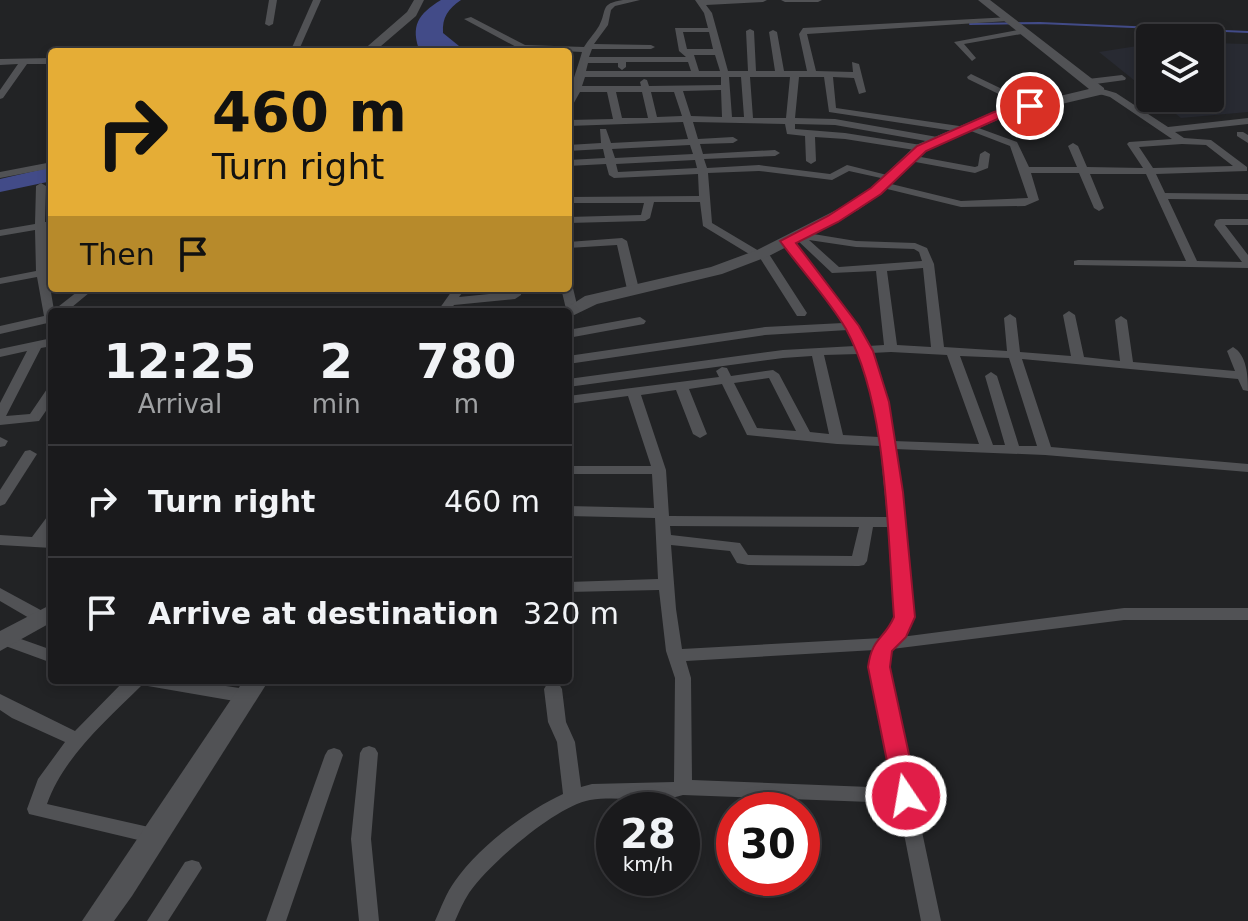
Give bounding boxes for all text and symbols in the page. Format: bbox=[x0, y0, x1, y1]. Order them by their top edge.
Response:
map controls bbox=[1136, 24, 1224, 112]
button: layers bbox=[1136, 24, 1224, 112]
pin bbox=[996, 72, 1064, 140]
text: 460 m bbox=[212, 79, 407, 144]
icon: right bbox=[80, 80, 184, 184]
icon: arrive bbox=[1008, 84, 1052, 128]
text: Turn right bbox=[212, 146, 384, 187]
icon: arrive bbox=[171, 232, 215, 276]
text: Then bbox=[80, 237, 155, 272]
text: 12:25 bbox=[103, 333, 256, 389]
text: 2 bbox=[320, 333, 353, 389]
text: 780 bbox=[416, 333, 516, 389]
text: Arrival bbox=[138, 389, 222, 419]
text: min bbox=[312, 389, 361, 419]
text: m bbox=[454, 389, 479, 419]
icon: right bbox=[80, 479, 124, 523]
text: Turn right bbox=[148, 484, 315, 519]
text: 460 m bbox=[444, 484, 540, 519]
icon: arrive bbox=[80, 591, 124, 635]
text: Arrive at destination bbox=[148, 596, 499, 631]
text: 320 m bbox=[523, 596, 619, 631]
position arrow bbox=[864, 754, 948, 838]
speed limit sign: 30 bbox=[716, 792, 820, 896]
text: 28 bbox=[620, 811, 676, 857]
text: km/h bbox=[623, 852, 673, 876]

